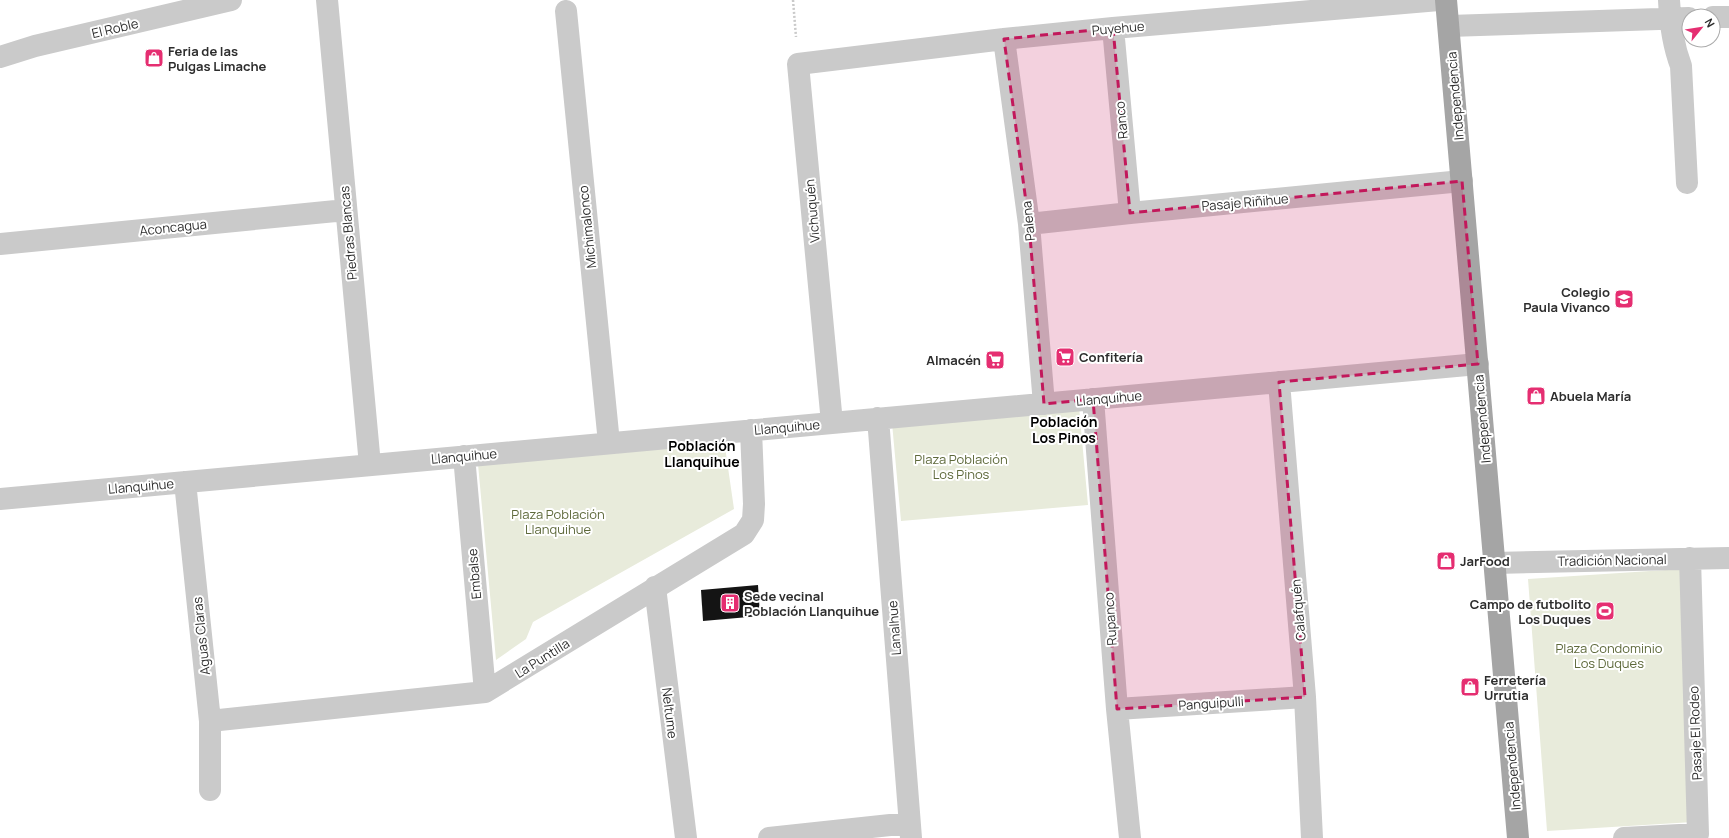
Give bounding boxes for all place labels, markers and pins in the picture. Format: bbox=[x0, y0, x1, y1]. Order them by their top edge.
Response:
place label: Feria de las Pulgas Limache bbox=[168, 42, 267, 75]
shop icon: Feria de las Pulgas Limache bbox=[143, 47, 165, 69]
place label: Colegio Paula Vivanco bbox=[1523, 283, 1610, 316]
school or university icon: Colegio Paula Vivanco bbox=[1613, 288, 1635, 310]
supermarket icon: Confitería bbox=[1054, 346, 1076, 368]
place label: Confitería bbox=[1079, 348, 1143, 366]
supermarket icon: Almacén bbox=[984, 349, 1006, 371]
place label: Almacén bbox=[926, 351, 981, 369]
shop icon: Abuela María bbox=[1525, 385, 1547, 407]
place label: Abuela María bbox=[1550, 387, 1631, 405]
shop icon: JarFood bbox=[1435, 550, 1457, 572]
place label: JarFood bbox=[1460, 552, 1510, 570]
place label: Sede vecinal Población Llanquihue bbox=[744, 587, 879, 620]
building icon: Sede vecinal Población Llanquihue bbox=[719, 592, 741, 614]
place label: Campo de futbolito Los Duques bbox=[1470, 595, 1591, 628]
sports icon: Campo de futbolito Los Duques bbox=[1594, 600, 1616, 622]
place label: Ferretería Urrutia bbox=[1484, 671, 1546, 704]
shop icon: Ferretería Urrutia bbox=[1459, 676, 1481, 698]

